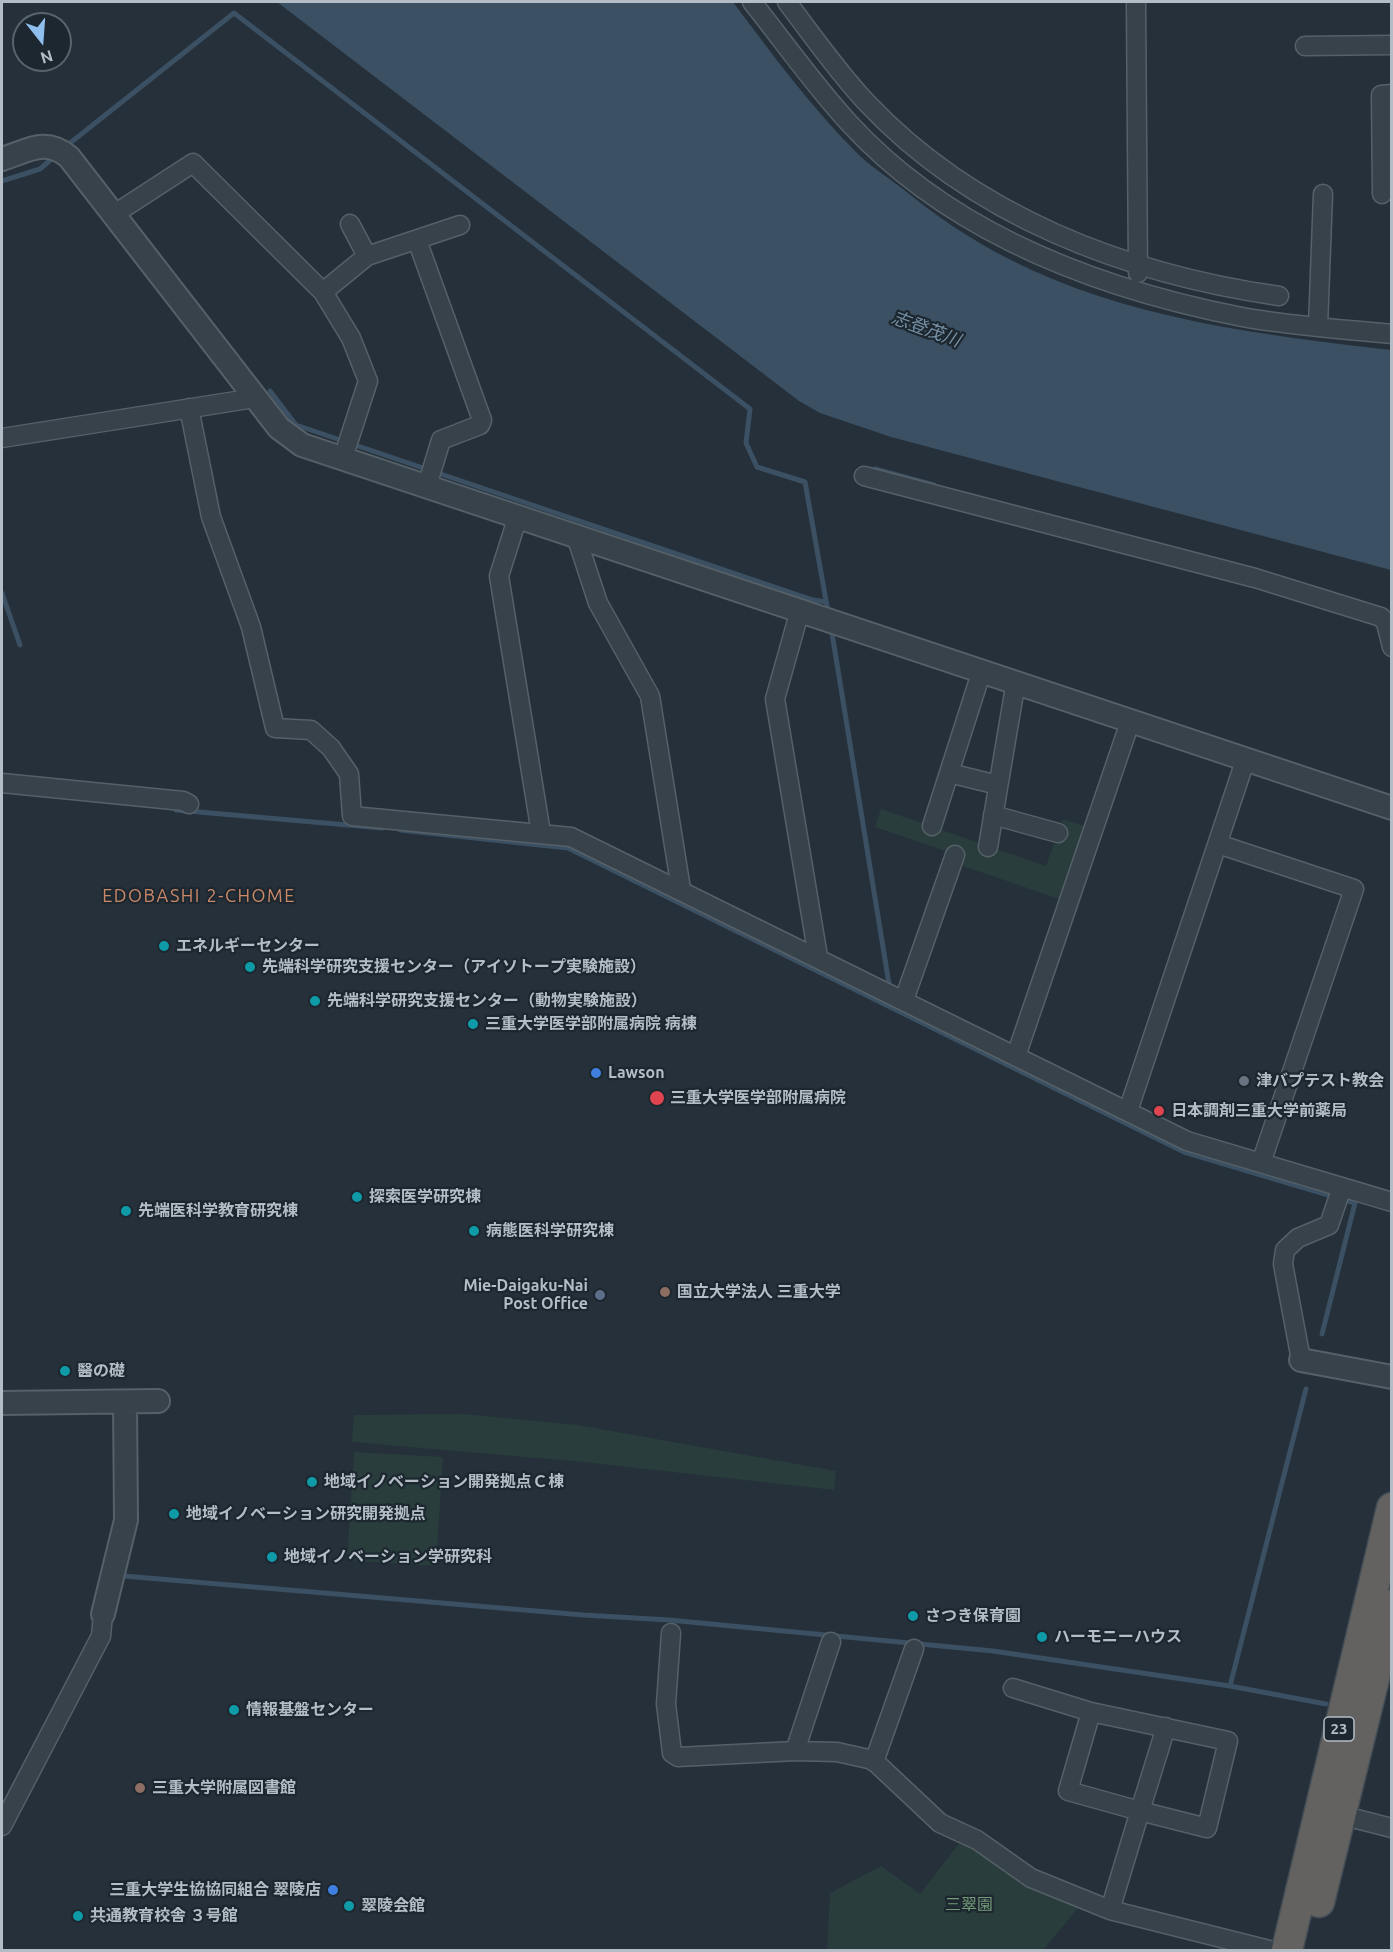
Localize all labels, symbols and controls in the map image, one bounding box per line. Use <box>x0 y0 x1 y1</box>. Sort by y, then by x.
north arrow <box>12 12 72 72</box>
text: N <box>38 47 55 68</box>
water label: 志登茂川 <box>888 307 964 351</box>
district label: EDOBASHI 2-CHOME <box>102 885 296 907</box>
place label: エネルギーセンター <box>176 936 320 956</box>
marker: エネルギーセンター <box>157 939 171 953</box>
place label: 先端科学研究支援センター（アイソトープ実験施設） <box>262 957 646 977</box>
marker: 先端科学研究支援センター（アイソトープ実験施設） <box>243 960 257 974</box>
place label: 先端科学研究支援センター（動物実験施設） <box>327 991 647 1011</box>
marker: 先端科学研究支援センター（動物実験施設） <box>308 994 322 1008</box>
place label: 三重大学医学部附属病院 病棟 <box>485 1014 697 1034</box>
marker: 三重大学医学部附属病院 病棟 <box>466 1017 480 1031</box>
place label: Lawson <box>608 1063 665 1083</box>
marker: Lawson <box>589 1066 603 1080</box>
place label: 津バプテスト教会 <box>1256 1071 1384 1091</box>
marker: 津バプテスト教会 <box>1237 1074 1251 1088</box>
place label: 三重大学医学部附属病院 <box>670 1088 846 1108</box>
marker: 三重大学医学部附属病院 <box>648 1089 666 1107</box>
place label: 日本調剤三重大学前薬局 <box>1171 1101 1347 1121</box>
marker: 日本調剤三重大学前薬局 <box>1152 1104 1166 1118</box>
place label: 探索医学研究棟 <box>369 1187 481 1207</box>
marker: 探索医学研究棟 <box>350 1190 364 1204</box>
place label: 先端医科学教育研究棟 <box>138 1201 298 1221</box>
marker: 先端医科学教育研究棟 <box>119 1204 133 1218</box>
place label: 病態医科学研究棟 <box>486 1221 614 1241</box>
marker: 病態医科学研究棟 <box>467 1224 481 1238</box>
place label: Mie-Daigaku-Nai Post Office <box>463 1276 588 1314</box>
place label: 国立大学法人 三重大学 <box>677 1282 841 1302</box>
marker: 国立大学法人 三重大学 <box>658 1285 672 1299</box>
marker: Mie-Daigaku-Nai Post Office <box>593 1288 607 1302</box>
place label: 醫の礎 <box>77 1361 125 1381</box>
marker: 醫の礎 <box>58 1364 72 1378</box>
place label: 地域イノベーション開発拠点Ｃ棟 <box>324 1472 564 1492</box>
marker: 地域イノベーション開発拠点Ｃ棟 <box>305 1475 319 1489</box>
place label: 地域イノベーション研究開発拠点 <box>186 1504 426 1524</box>
marker: 地域イノベーション研究開発拠点 <box>167 1507 181 1521</box>
place label: 地域イノベーション学研究科 <box>284 1547 492 1567</box>
marker: 地域イノベーション学研究科 <box>265 1550 279 1564</box>
place label: さつき保育園 <box>925 1606 1021 1626</box>
marker: さつき保育園 <box>906 1609 920 1623</box>
place label: ハーモニーハウス <box>1054 1627 1182 1647</box>
marker: ハーモニーハウス <box>1035 1630 1049 1644</box>
place label: 情報基盤センター <box>246 1700 374 1720</box>
marker: 情報基盤センター <box>227 1703 241 1717</box>
road number: 23 <box>1324 1717 1354 1741</box>
place label: 三重大学附属図書館 <box>152 1778 296 1798</box>
marker: 三重大学附属図書館 <box>133 1781 147 1795</box>
place label: 三重大学生協協同組合 翠陵店 <box>109 1880 321 1900</box>
marker: 三重大学生協協同組合 翠陵店 <box>326 1883 340 1897</box>
park label: 三翠園 <box>945 1895 993 1915</box>
place label: 翠陵会館 <box>361 1896 425 1916</box>
marker: 翠陵会館 <box>342 1899 356 1913</box>
place label: 共通教育校舎 ３号館 <box>90 1906 238 1926</box>
marker: 共通教育校舎 ３号館 <box>71 1909 85 1923</box>

